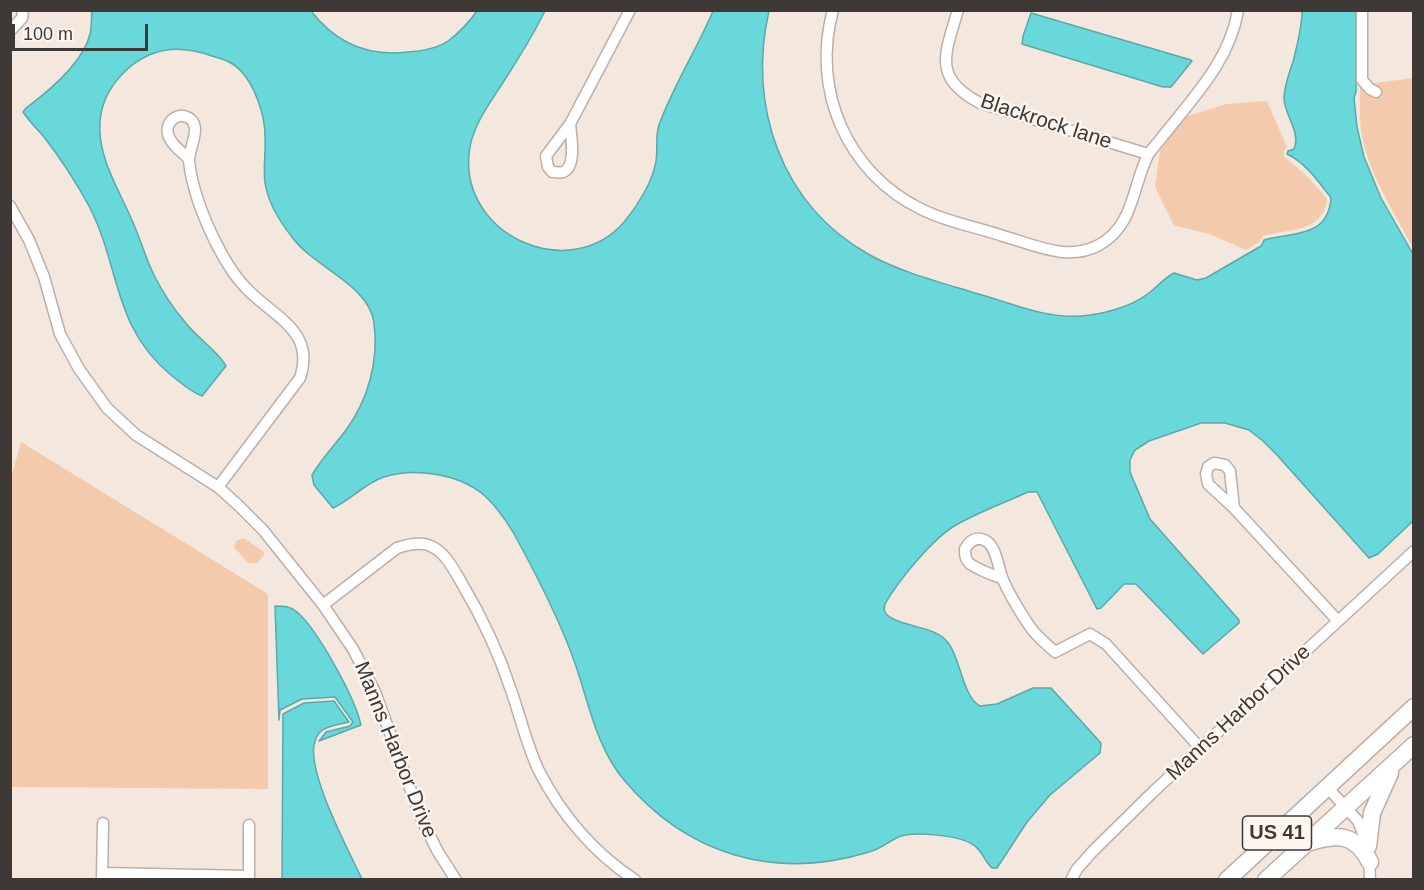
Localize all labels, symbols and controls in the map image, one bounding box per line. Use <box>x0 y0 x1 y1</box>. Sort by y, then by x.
scale bar <box>15 12 152 50</box>
text: 100 m <box>23 24 73 44</box>
street label: Blackrock lane <box>977 89 1115 155</box>
street label: Manns Harbor Drive <box>1162 640 1316 786</box>
street label: Manns Harbor Drive <box>348 658 442 842</box>
road number: US 41 <box>1242 816 1312 850</box>

